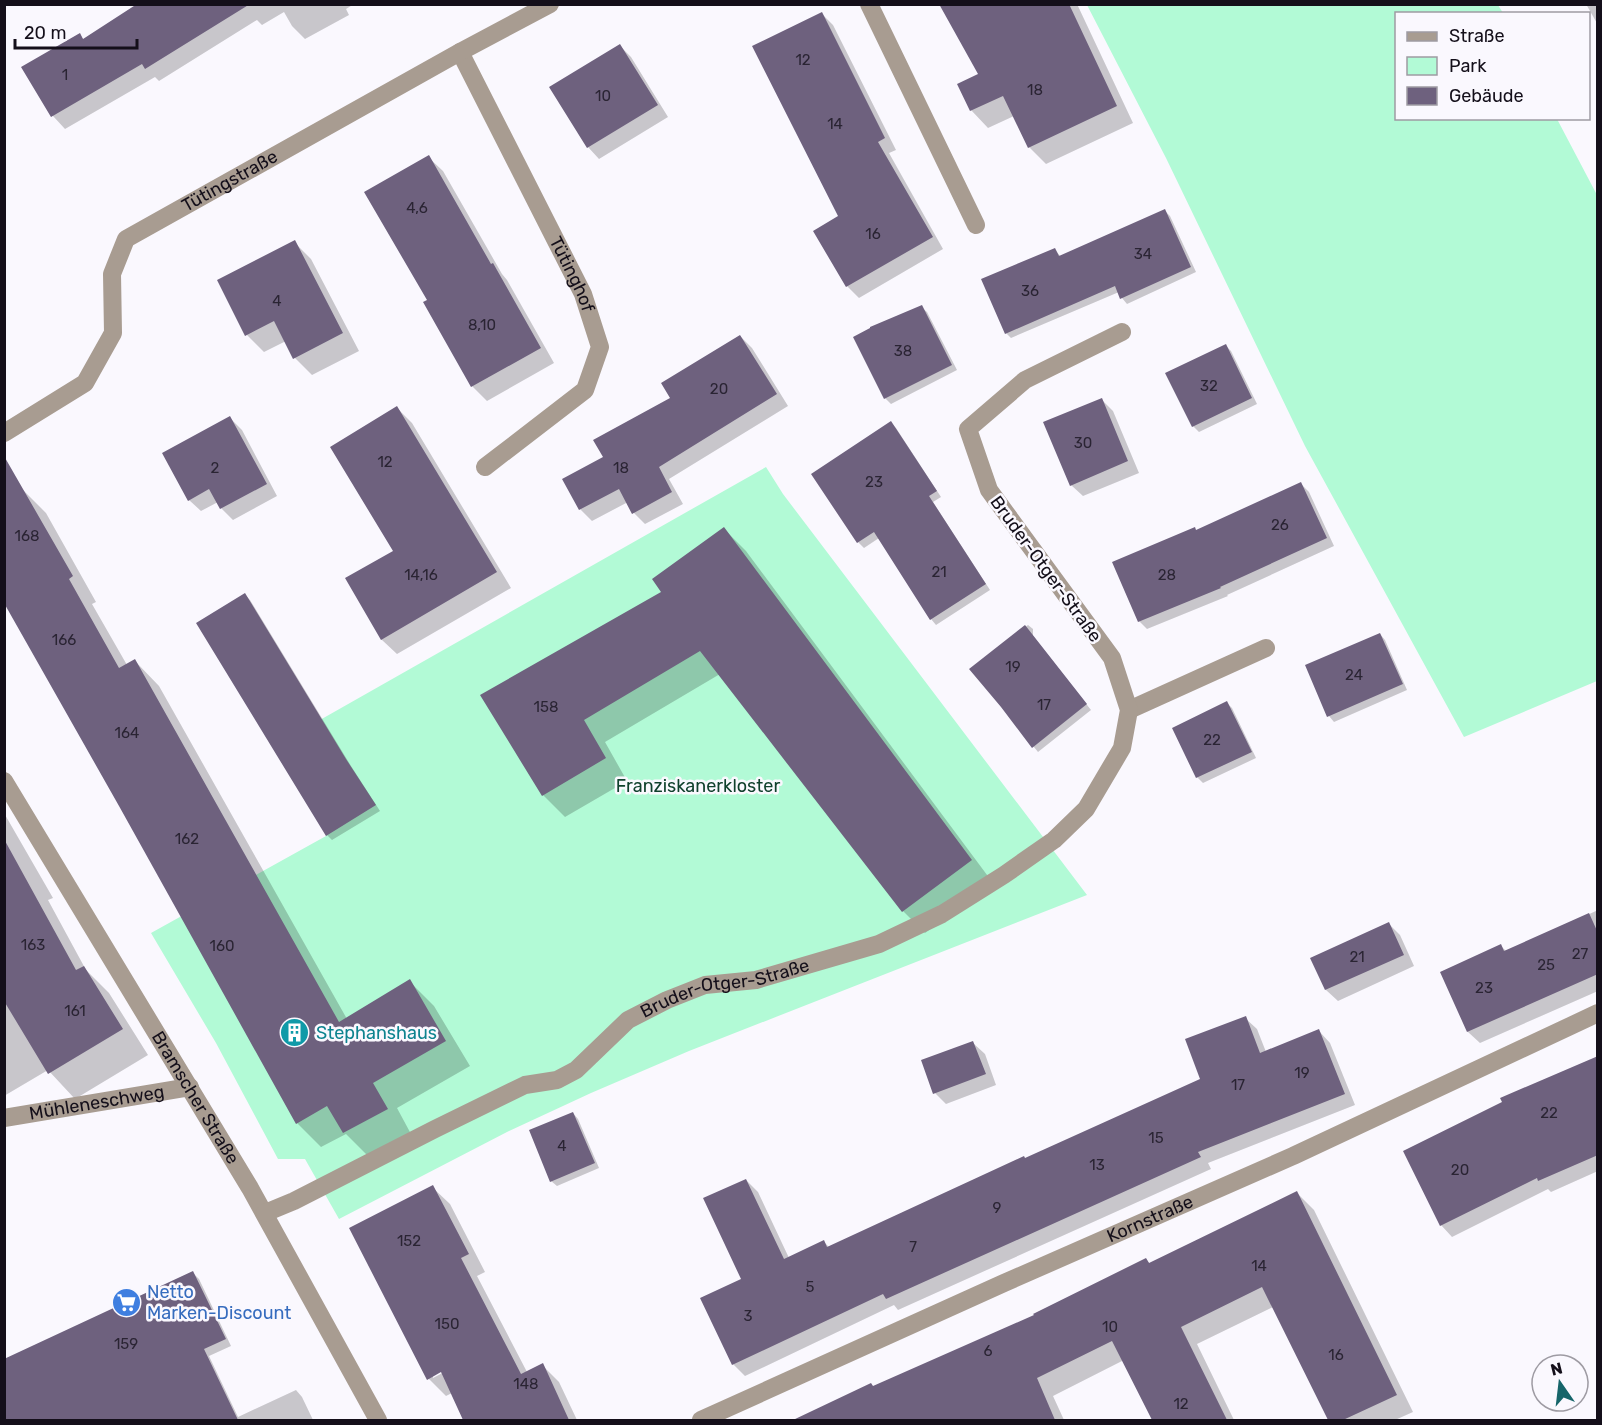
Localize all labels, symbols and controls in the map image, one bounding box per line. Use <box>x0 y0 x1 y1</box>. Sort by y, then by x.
scale bar <box>15 12 136 50</box>
legend <box>1395 12 1590 120</box>
text: 20 m <box>24 22 66 44</box>
text: Straße <box>1449 25 1505 47</box>
house number: 12 <box>795 51 811 69</box>
text: Park <box>1449 55 1487 77</box>
house number: 1 <box>62 66 68 84</box>
house number: 18 <box>1027 81 1043 99</box>
text: Gebäude <box>1449 85 1524 107</box>
house number: 10 <box>595 87 611 105</box>
house number: 14 <box>827 115 843 133</box>
street label: Tütingstraße <box>178 145 281 217</box>
house number: 4,6 <box>406 199 428 217</box>
house number: 16 <box>865 225 881 243</box>
street label: Tütinghof <box>545 233 599 315</box>
house number: 34 <box>1134 245 1152 263</box>
house number: 36 <box>1021 282 1039 300</box>
house number: 4 <box>272 292 282 310</box>
house number: 8,10 <box>468 316 496 334</box>
house number: 38 <box>894 342 912 360</box>
house number: 32 <box>1200 377 1218 395</box>
house number: 20 <box>710 380 728 398</box>
house number: 30 <box>1074 434 1092 452</box>
house number: 12 <box>377 453 393 471</box>
house number: 2 <box>211 459 220 477</box>
house number: 18 <box>613 459 629 477</box>
house number: 23 <box>865 473 883 491</box>
street label: Bruder-Otger-Straße <box>986 492 1106 646</box>
house number: 26 <box>1271 516 1289 534</box>
house number: 168 <box>14 527 40 545</box>
house number: 21 <box>931 563 947 581</box>
house number: 14,16 <box>404 566 438 584</box>
house number: 28 <box>1158 566 1176 584</box>
house number: 166 <box>52 631 76 649</box>
house number: 19 <box>1005 658 1021 676</box>
house number: 24 <box>1345 666 1363 684</box>
house number: 17 <box>1037 696 1051 714</box>
house number: 158 <box>534 698 558 716</box>
house number: 164 <box>115 724 139 742</box>
house number: 22 <box>1203 731 1221 749</box>
park label: Franziskanerkloster <box>616 775 780 797</box>
house number: 162 <box>175 830 199 848</box>
house number: 163 <box>21 936 45 954</box>
house number: 160 <box>210 937 235 955</box>
house number: 27 <box>1572 945 1589 963</box>
house number: 21 <box>1349 948 1365 966</box>
street label: Bruder-Otger-Straße <box>637 954 812 1023</box>
house number: 25 <box>1537 956 1555 974</box>
house number: 23 <box>1475 979 1493 997</box>
house number: 161 <box>64 1002 86 1020</box>
building icon: Stephanshaus <box>279 1017 311 1049</box>
place label: Stephanshaus <box>316 1022 437 1044</box>
street label: Bramscher Straße <box>147 1027 244 1168</box>
house number: 19 <box>1294 1064 1310 1082</box>
house number: 17 <box>1231 1076 1245 1094</box>
street label: Mühleneschweg <box>28 1080 166 1125</box>
house number: 22 <box>1540 1104 1558 1122</box>
house number: 15 <box>1148 1129 1164 1147</box>
house number: 4 <box>557 1137 567 1155</box>
house number: 13 <box>1089 1156 1105 1174</box>
house number: 20 <box>1451 1161 1469 1179</box>
street label: Kornstraße <box>1103 1190 1197 1247</box>
house number: 9 <box>993 1199 1002 1217</box>
house number: 152 <box>397 1232 421 1250</box>
house number: 7 <box>909 1238 917 1256</box>
house number: 14 <box>1251 1257 1267 1275</box>
house number: 5 <box>806 1278 815 1296</box>
place label: Netto Marken-Discount <box>147 1281 291 1324</box>
supermarket icon: Netto Marken-Discount <box>110 1286 142 1318</box>
house number: 3 <box>743 1307 753 1325</box>
house number: 150 <box>435 1315 459 1333</box>
house number: 10 <box>1102 1318 1118 1336</box>
house number: 159 <box>114 1335 138 1353</box>
house number: 6 <box>983 1342 993 1360</box>
house number: 16 <box>1328 1346 1344 1364</box>
north arrow <box>1530 1353 1590 1413</box>
text: N <box>1549 1358 1564 1380</box>
house number: 148 <box>513 1375 539 1393</box>
house number: 12 <box>1173 1395 1189 1413</box>

